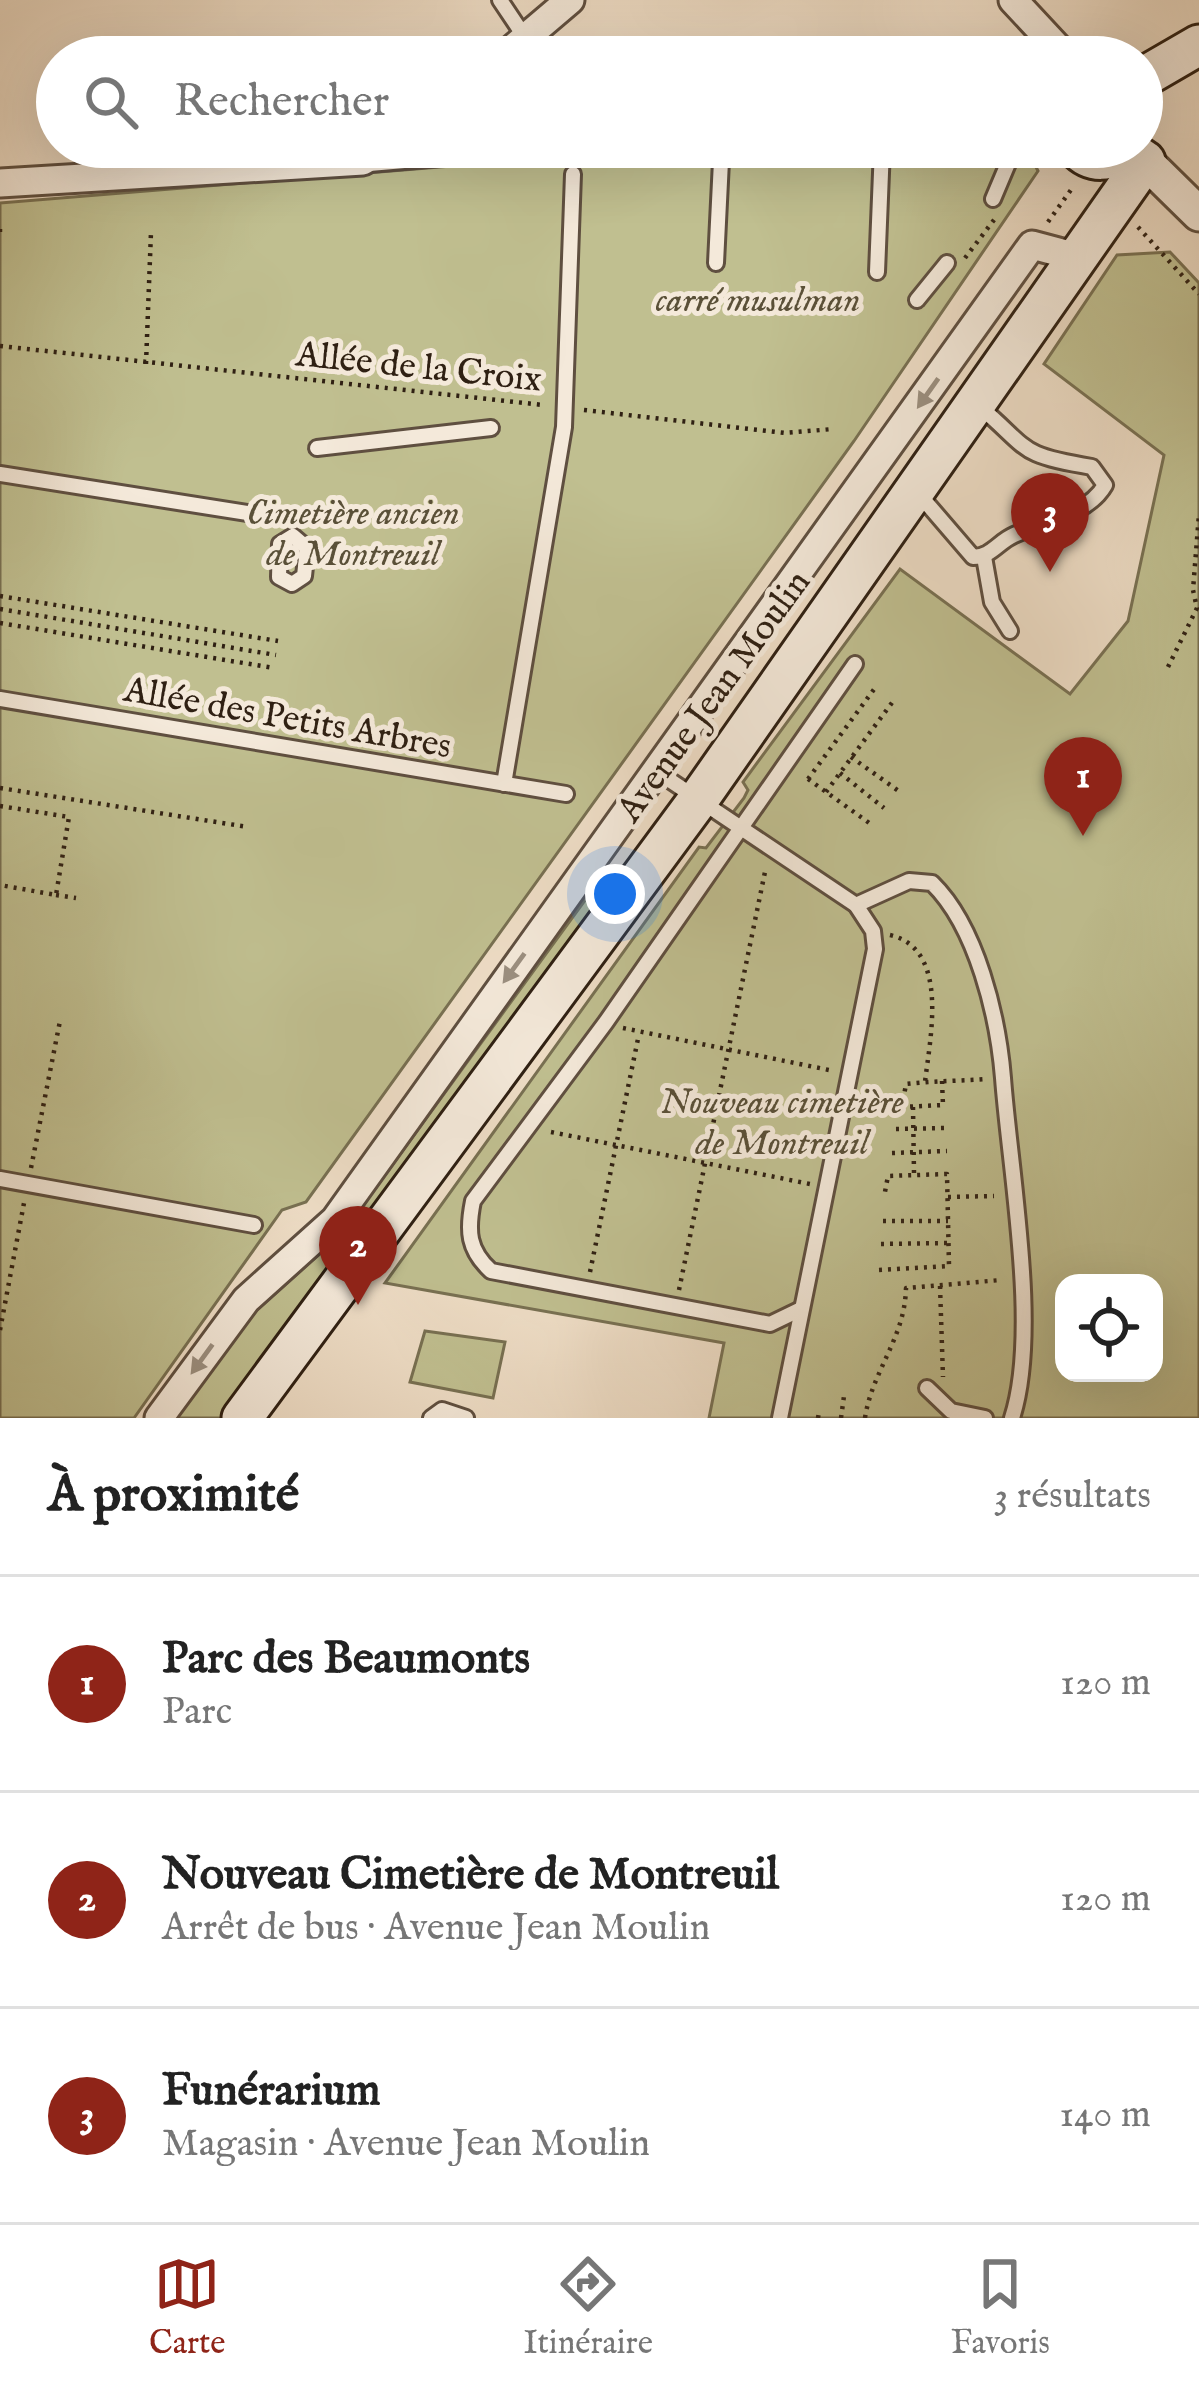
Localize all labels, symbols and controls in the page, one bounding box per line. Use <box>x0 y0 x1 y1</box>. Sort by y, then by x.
search box <box>36 36 1163 168</box>
icon: search <box>78 69 144 135</box>
text: Rechercher <box>174 74 389 131</box>
park label: carré musulman <box>656 278 860 324</box>
street label: Allée de la Croix <box>293 332 544 404</box>
one-way arrow <box>917 377 940 409</box>
pin: 3 <box>1011 473 1089 572</box>
park label: Cimetière ancien de Montreuil <box>246 491 460 578</box>
street label: Avenue Jean Moulin <box>607 562 821 833</box>
street label: Allée des Petits Arbres <box>119 667 455 770</box>
pin: 1 <box>1044 737 1122 836</box>
your location <box>585 864 645 924</box>
one-way arrow <box>502 952 526 984</box>
park label: Nouveau cimetière de Montreuil <box>660 1080 904 1167</box>
pin: 2 <box>319 1206 397 1305</box>
map controls <box>1055 1274 1163 1382</box>
button: locate <box>1055 1274 1163 1382</box>
one-way arrow <box>191 1343 215 1375</box>
text: À proximité <box>48 1464 299 1529</box>
text: 3 résultats <box>994 1472 1151 1521</box>
text: Parc des Beaumonts <box>162 1631 530 1688</box>
text: 1 <box>80 1659 94 1708</box>
text: 120 m <box>1060 1659 1151 1708</box>
text: Parc <box>162 1688 232 1737</box>
text: Nouveau Cimetière de Montreuil <box>162 1847 779 1904</box>
text: 2 <box>78 1875 96 1924</box>
text: 120 m <box>1060 1875 1151 1924</box>
text: Arrêt de bus · Avenue Jean Moulin <box>162 1904 710 1953</box>
text: Funérarium <box>162 2063 381 2120</box>
text: 3 <box>80 2091 94 2140</box>
text: 140 m <box>1060 2091 1151 2140</box>
text: Magasin · Avenue Jean Moulin <box>162 2120 650 2169</box>
tab: Carte <box>149 2251 226 2365</box>
tab: Itinéraire <box>524 2251 653 2365</box>
tab: Favoris <box>951 2251 1050 2365</box>

